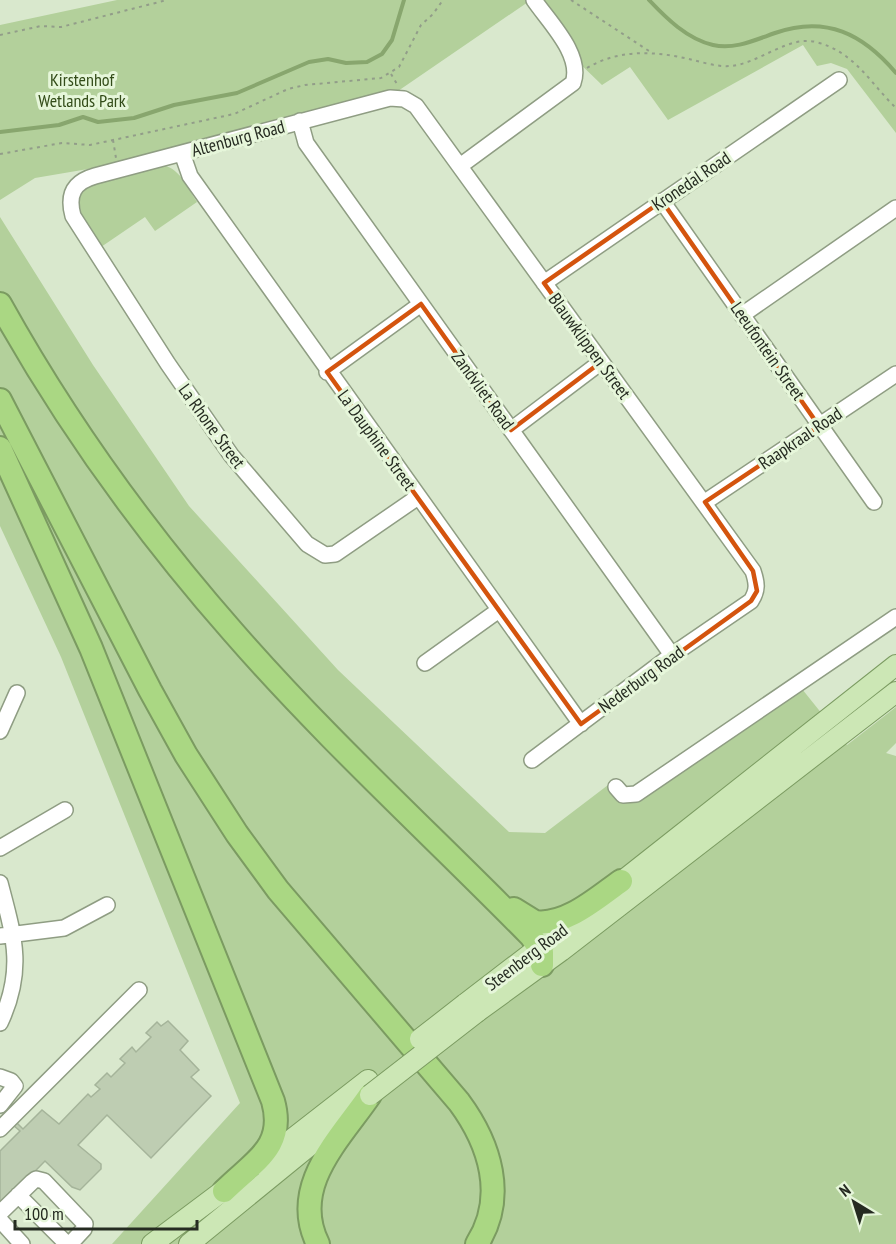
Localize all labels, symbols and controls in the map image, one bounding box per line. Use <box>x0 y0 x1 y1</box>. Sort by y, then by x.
park label: Kirstenhof Wetlands Park <box>38 68 126 112</box>
street label: Altenburg Road <box>189 115 287 161</box>
street label: Kronedal Road <box>647 146 735 216</box>
street label: Blauwklippen Street <box>544 288 636 404</box>
street label: Leeufontein Street <box>726 298 810 405</box>
street label: Zandvliet Road <box>447 346 519 434</box>
street label: La Rhone Street <box>174 379 250 473</box>
street label: La Dauphine Street <box>333 385 421 495</box>
street label: Raapkraal Road <box>754 402 846 474</box>
street label: Nederburg Road <box>594 640 688 718</box>
street label: Steenberg Road <box>480 918 572 996</box>
north arrow <box>824 1172 884 1232</box>
text: N <box>835 1180 854 1201</box>
scale bar <box>15 1193 196 1231</box>
text: 100 m <box>24 1202 64 1225</box>

